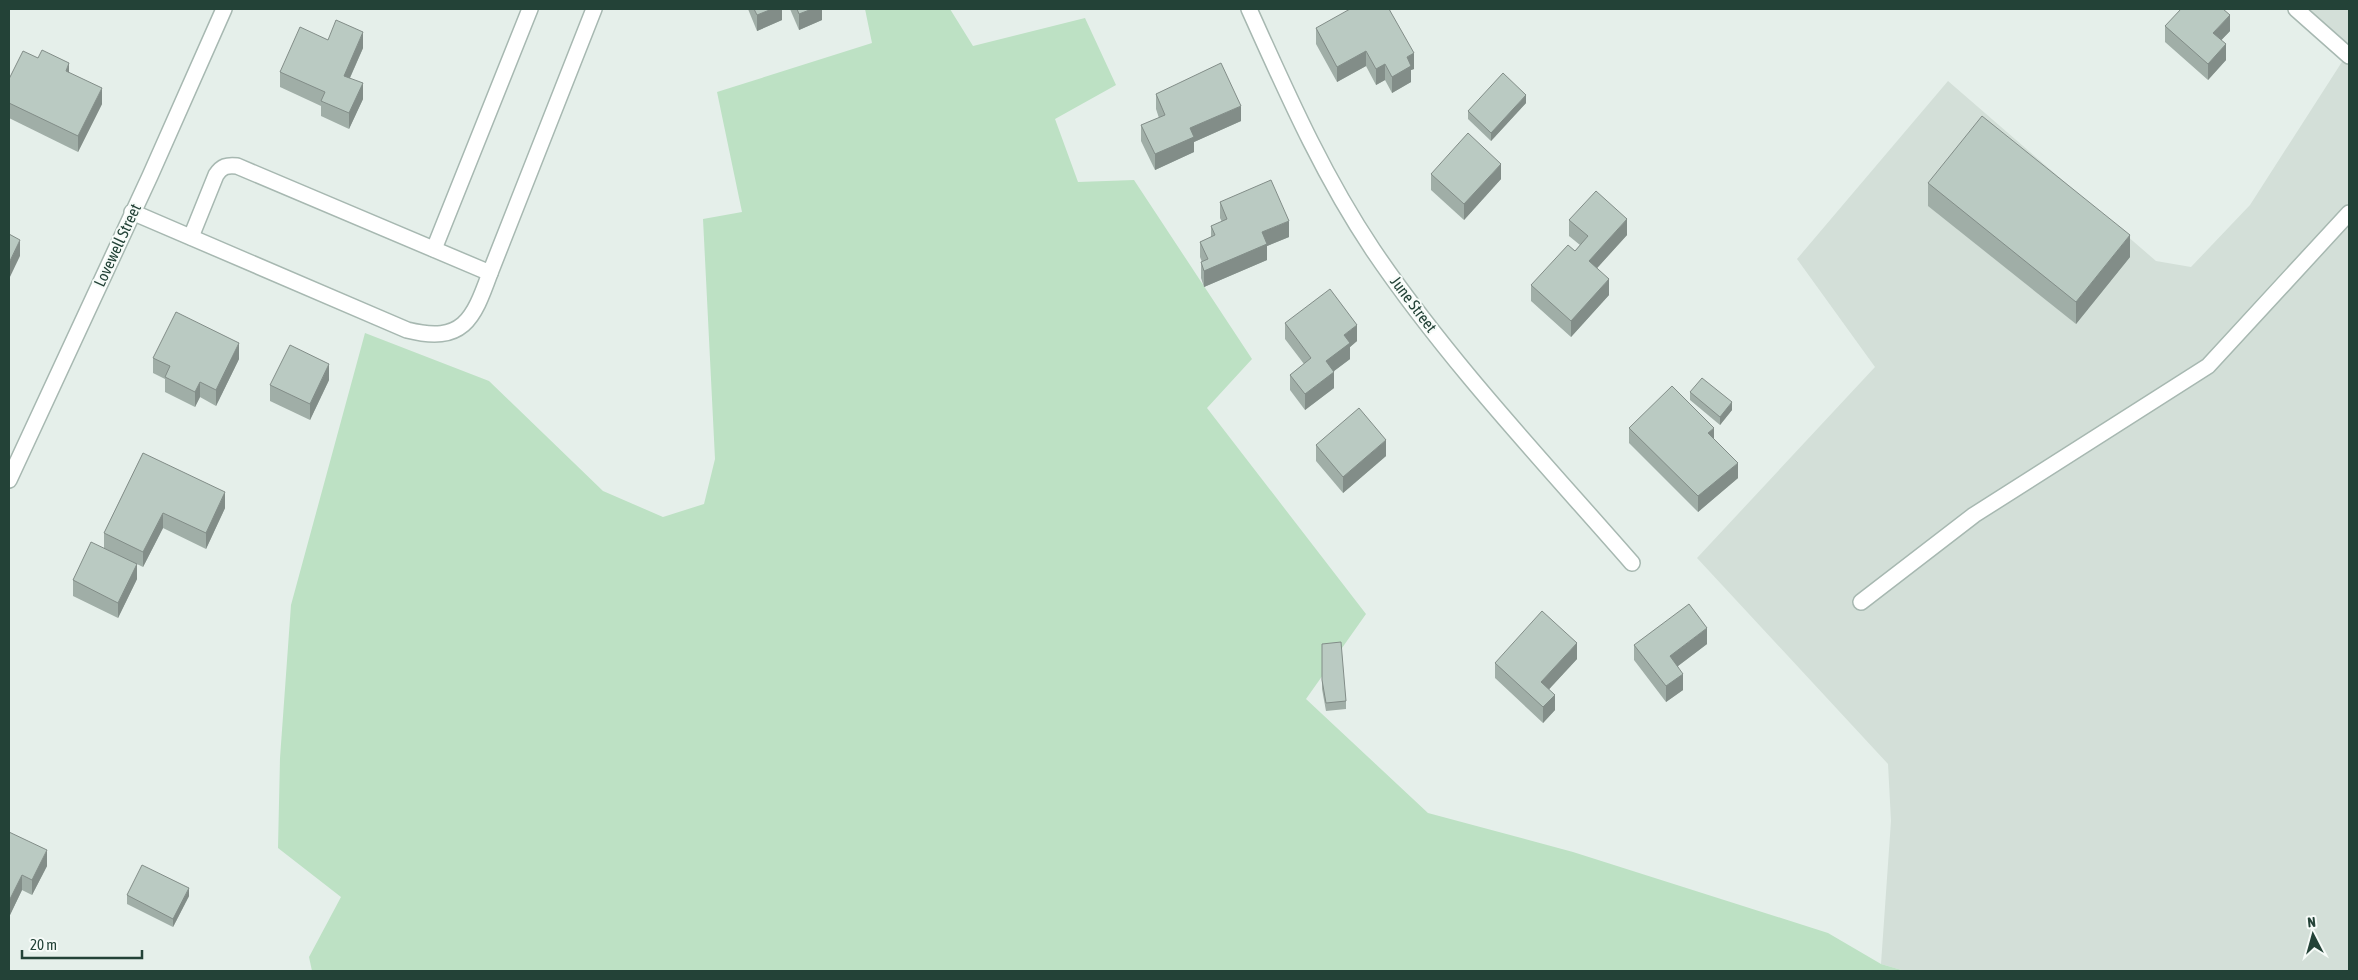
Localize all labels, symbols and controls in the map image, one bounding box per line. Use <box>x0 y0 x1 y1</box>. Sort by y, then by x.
street label: Lovewell Street <box>90 200 144 289</box>
street label: June Street <box>1387 273 1441 336</box>
north arrow <box>2288 910 2338 960</box>
text: N <box>2307 914 2317 930</box>
scale bar <box>22 928 142 960</box>
text: 20 m <box>30 936 57 953</box>

